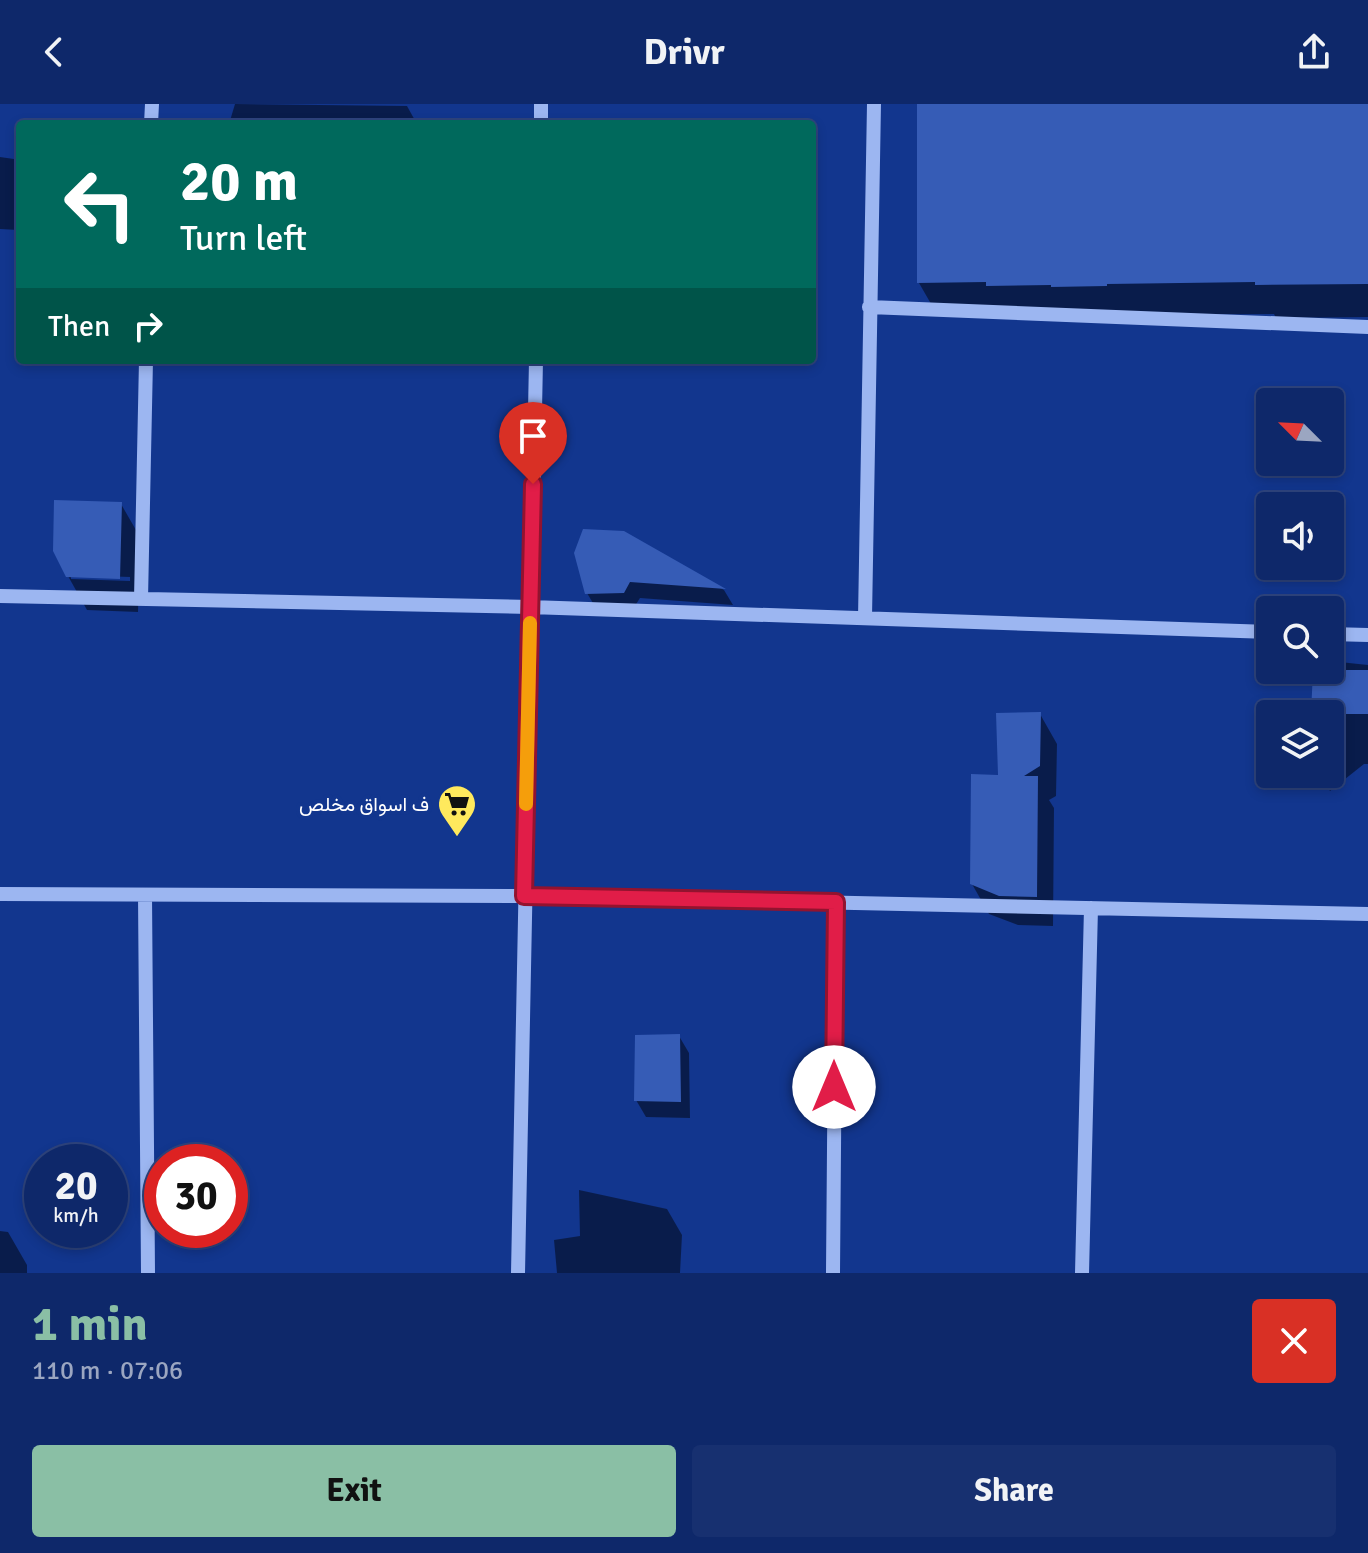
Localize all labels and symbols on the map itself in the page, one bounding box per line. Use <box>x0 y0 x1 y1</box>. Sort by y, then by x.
north arrow <box>1256 388 1344 476</box>
pin <box>499 402 567 484</box>
supermarket icon: ف اسواق مخلص <box>436 783 478 838</box>
place label: ف اسواق مخلص <box>299 792 429 817</box>
position arrow <box>792 1045 876 1129</box>
speed limit sign: 30 <box>144 1144 248 1248</box>

